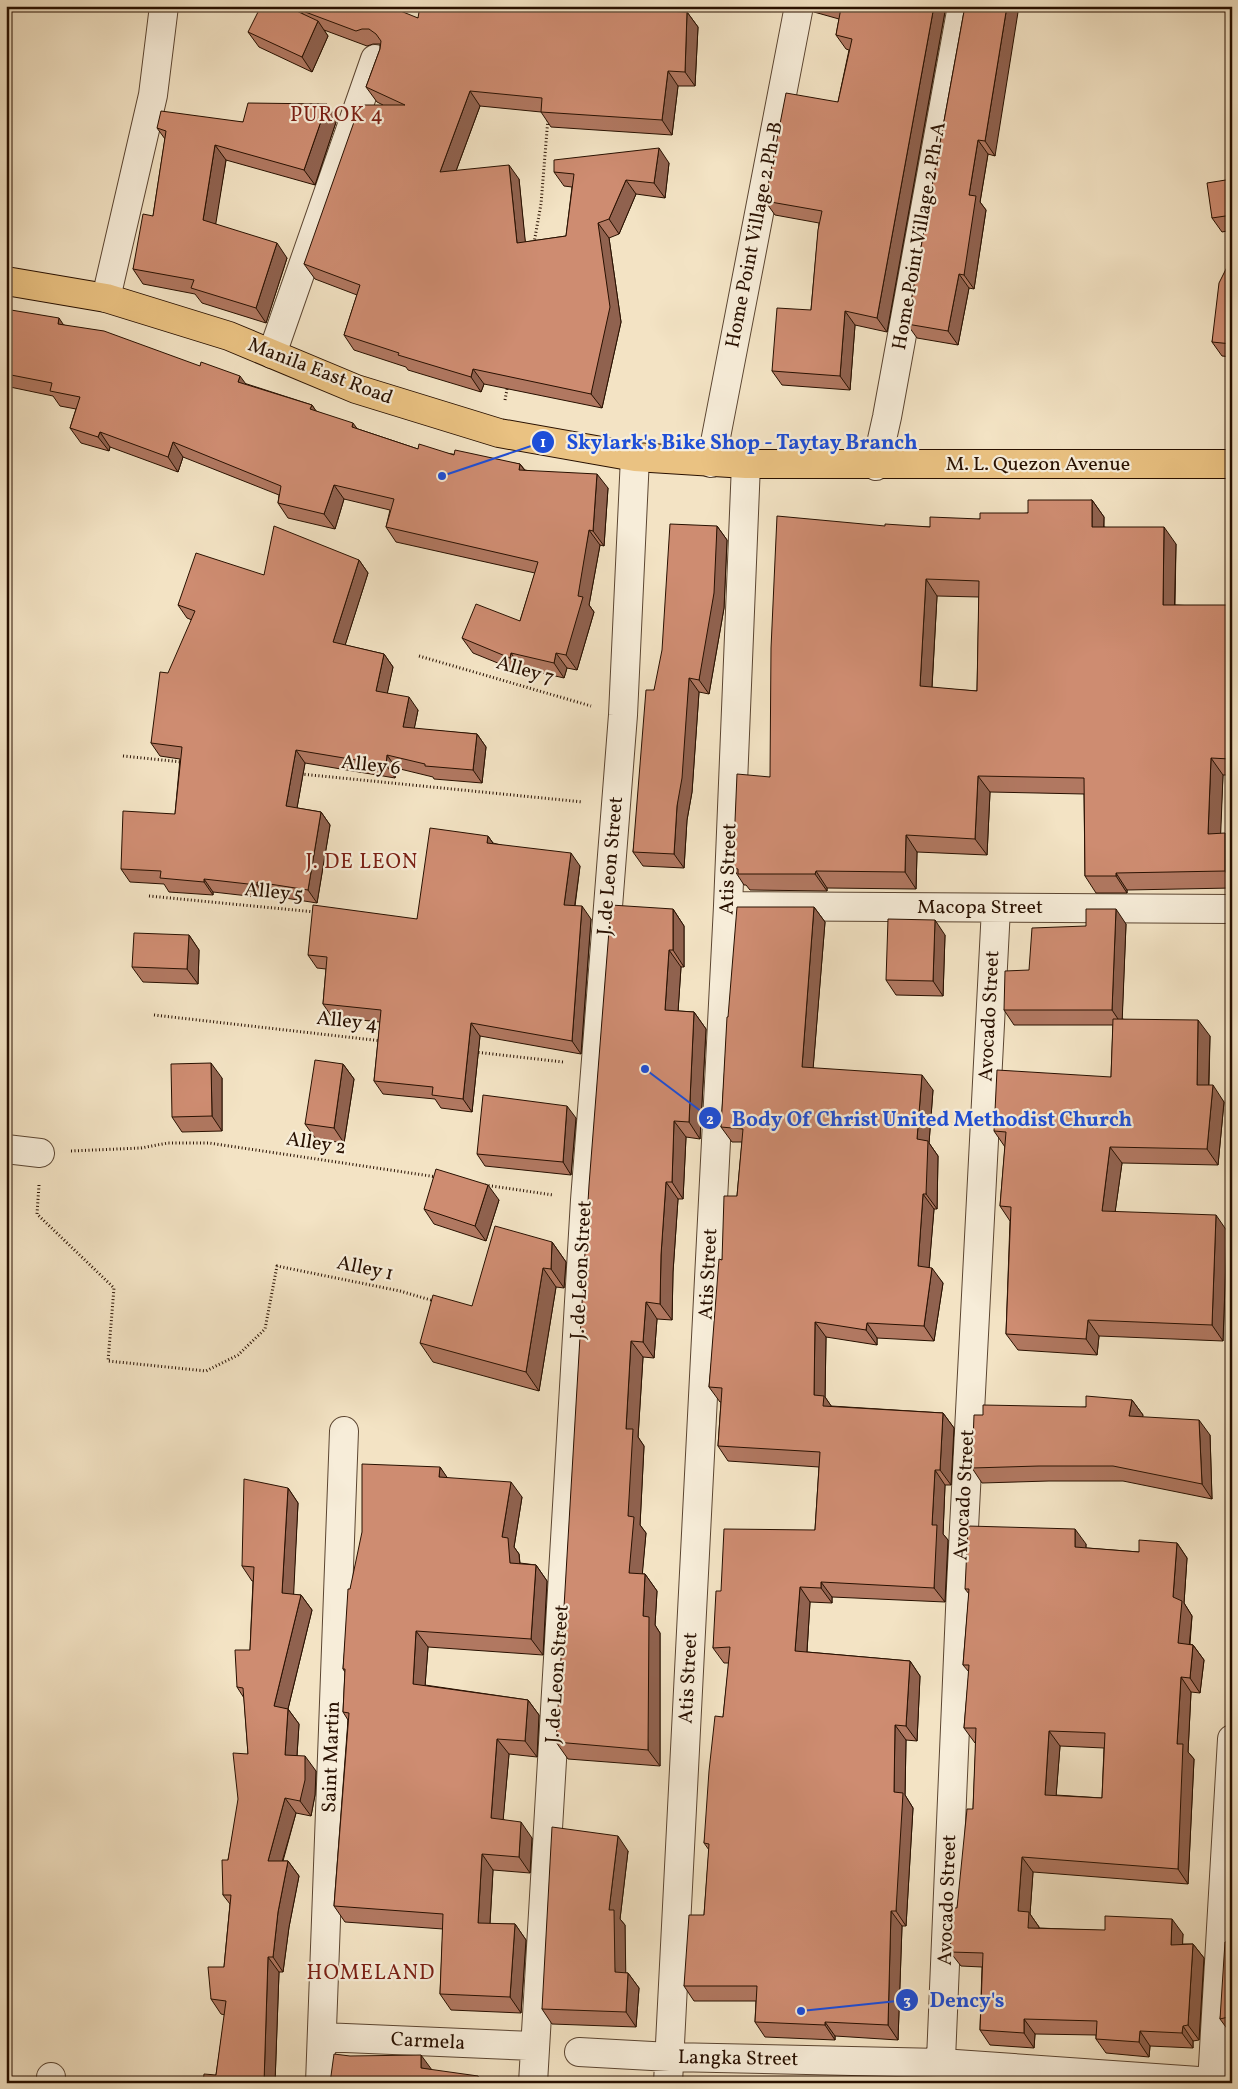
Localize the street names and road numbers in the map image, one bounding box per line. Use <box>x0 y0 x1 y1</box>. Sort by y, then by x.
street label: Home Point Village 2 Ph-B <box>719 119 791 351</box>
street label: Home Point Village 2 Ph-A <box>886 120 954 352</box>
street label: Manila East Road <box>243 331 397 413</box>
street label: M. L. Quezon Avenue <box>946 451 1130 479</box>
street label: Alley 7 <box>493 649 557 693</box>
street label: Alley 6 <box>340 749 402 783</box>
street label: J. de Leon Street <box>591 795 631 937</box>
street label: Atis Street <box>713 823 745 915</box>
street label: Alley 5 <box>243 876 305 910</box>
street label: Macopa Street <box>917 894 1043 922</box>
street label: Avocado Street <box>973 950 1007 1082</box>
street label: Alley 4 <box>315 1005 379 1039</box>
street label: Alley 2 <box>284 1125 348 1163</box>
street label: J. de Leon Street <box>564 1200 600 1340</box>
street label: Atis Street <box>693 1227 725 1321</box>
street label: Alley 1 <box>334 1249 396 1289</box>
street label: Avocado Street <box>948 1429 982 1561</box>
street label: J. de Leon Street <box>539 1604 577 1744</box>
street label: Atis Street <box>673 1631 705 1725</box>
street label: Saint Martin <box>316 1701 348 1813</box>
street label: Avocado Street <box>932 1834 964 1966</box>
street label: Carmela <box>390 2026 466 2058</box>
street label: Langka Street <box>677 2044 799 2074</box>

